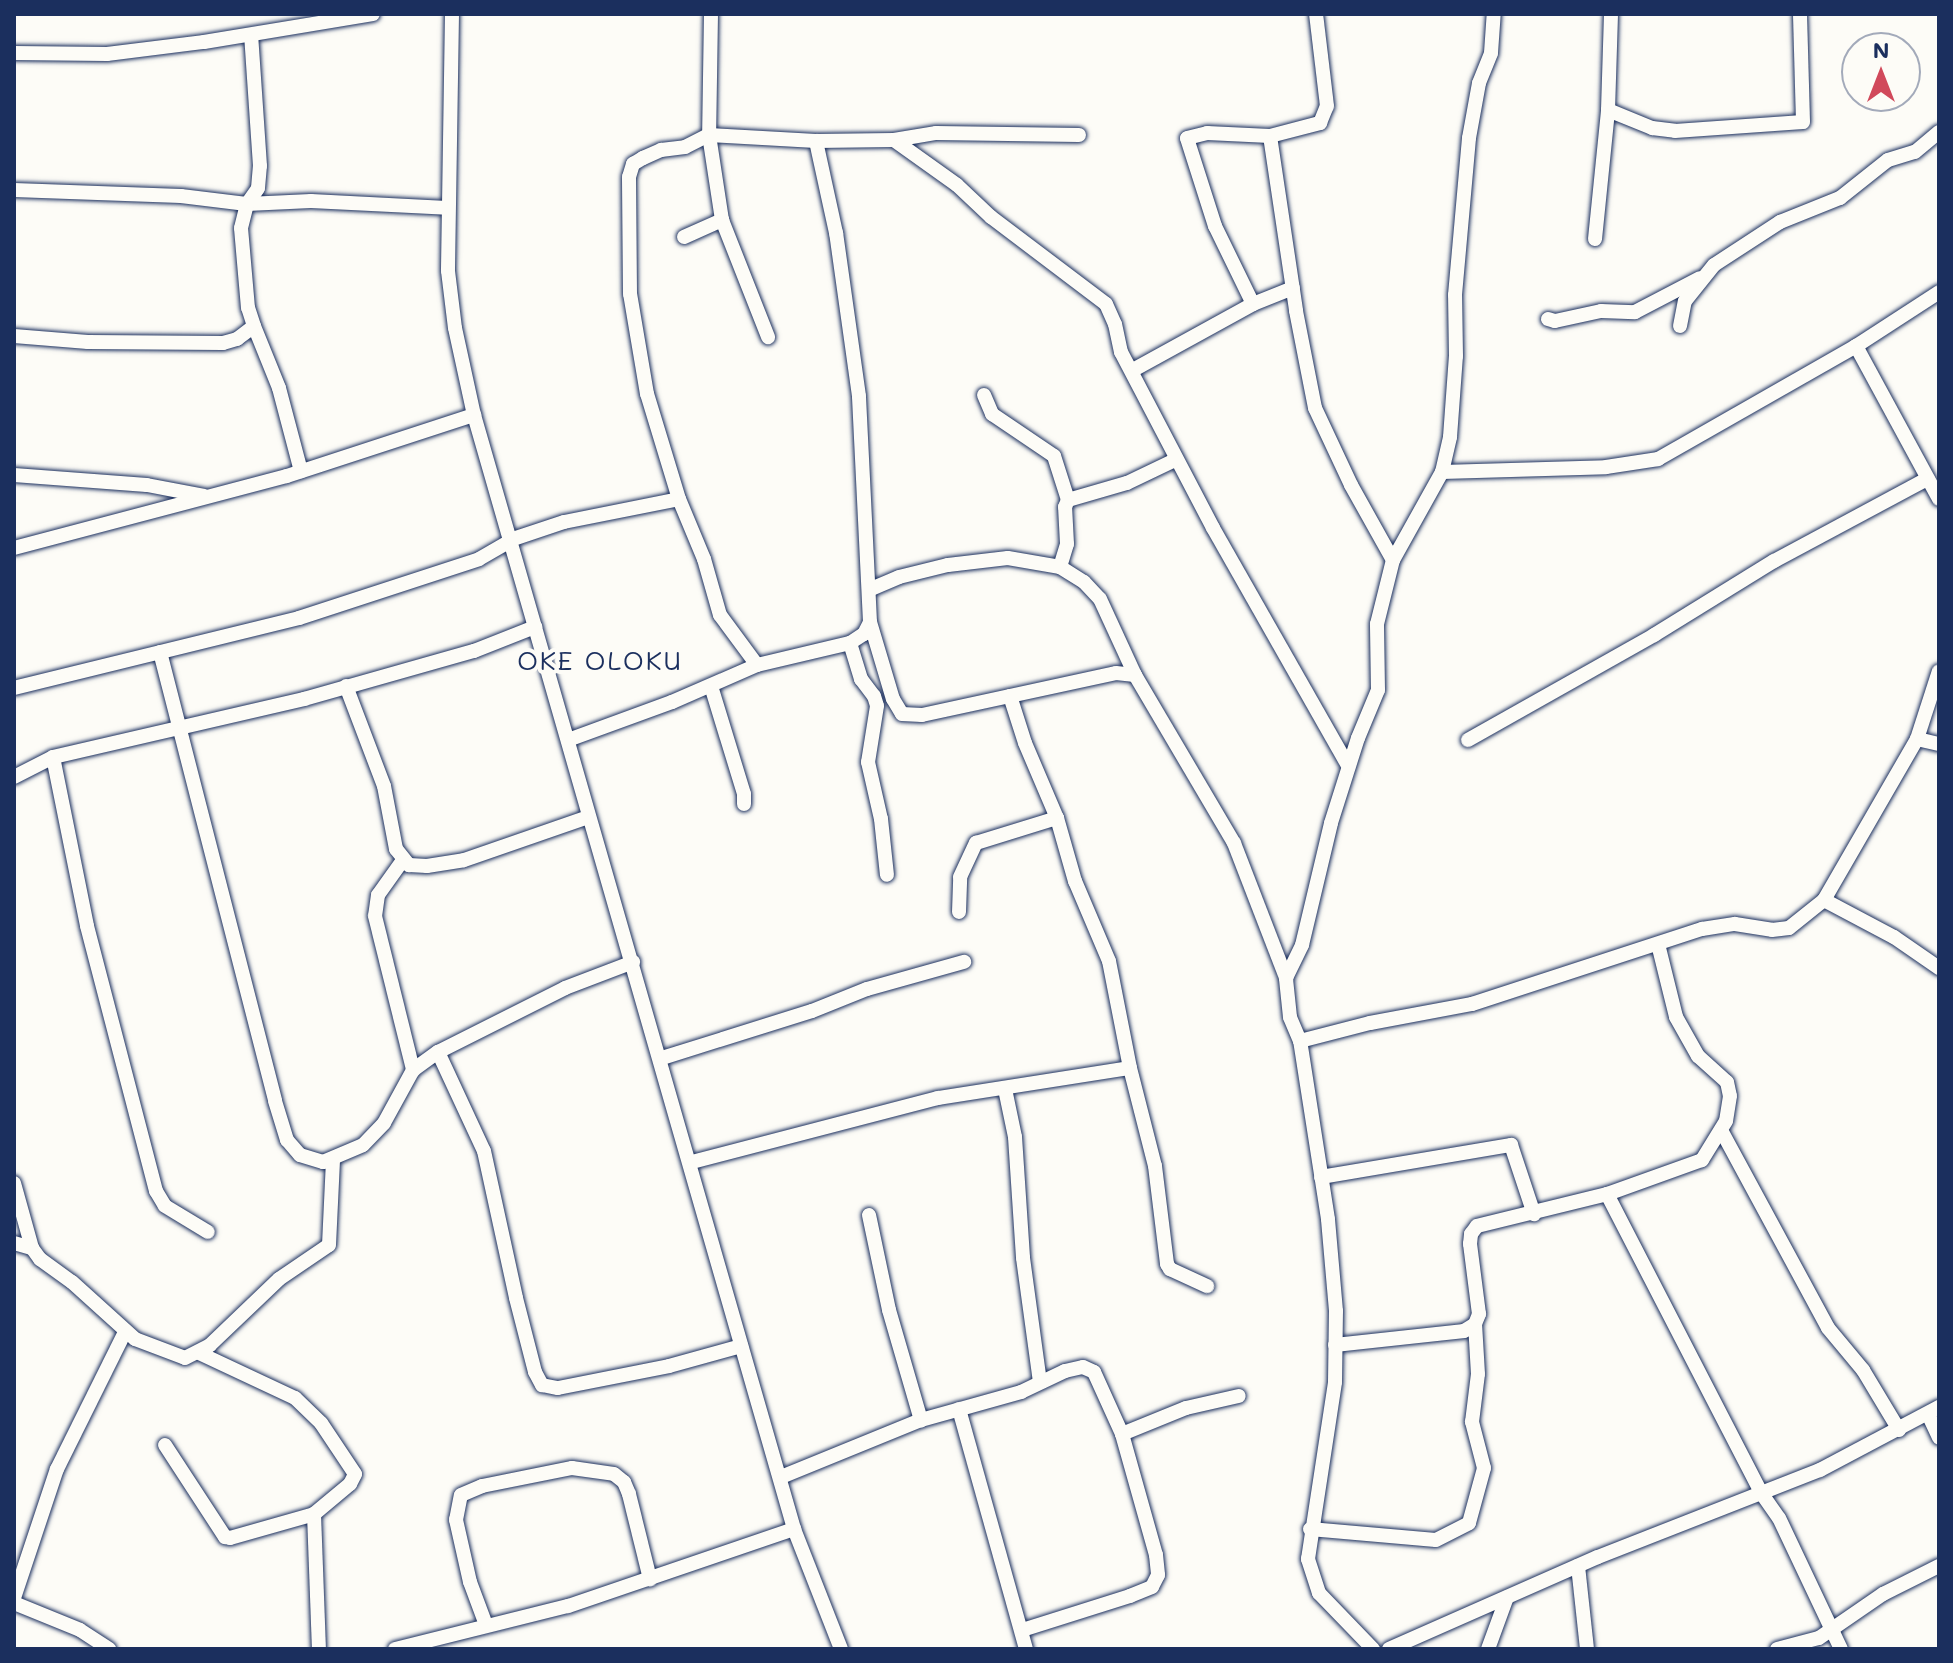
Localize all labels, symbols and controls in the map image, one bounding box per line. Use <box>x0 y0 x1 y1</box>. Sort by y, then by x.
north arrow <box>1841 32 1921 112</box>
text: N <box>1873 35 1889 64</box>
district label: OKE OLOKU <box>517 645 683 677</box>

